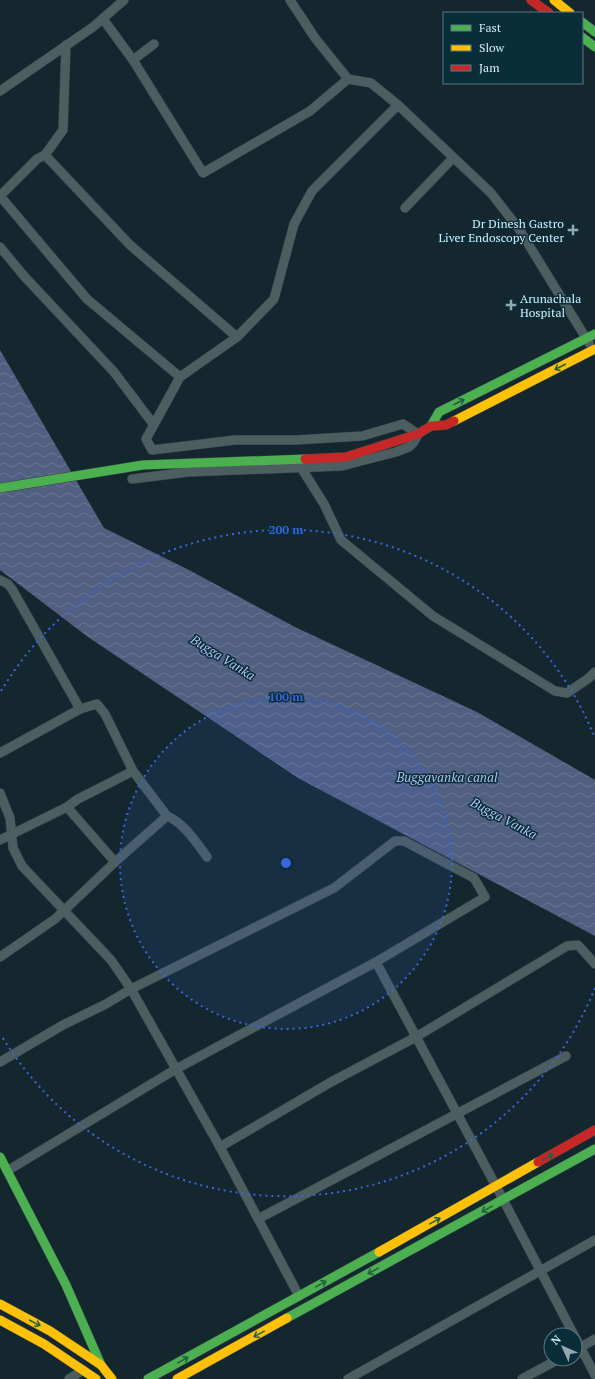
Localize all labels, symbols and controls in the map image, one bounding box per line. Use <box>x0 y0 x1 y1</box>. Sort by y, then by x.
legend <box>443 12 583 84</box>
text: Fast <box>479 20 502 35</box>
text: Slow <box>479 40 505 55</box>
text: Jam <box>479 60 500 75</box>
place label: Dr Dinesh Gastro Liver Endoscopy Center <box>439 216 564 245</box>
marker: Dr Dinesh Gastro Liver Endoscopy Center <box>567 224 579 236</box>
place label: Arunachala Hospital <box>520 291 581 320</box>
marker: Arunachala Hospital <box>505 299 517 311</box>
one-way arrow <box>554 364 566 371</box>
one-way arrow <box>453 398 465 405</box>
text: 200 m <box>269 522 303 537</box>
water label: Bugga Vanka <box>186 629 259 684</box>
text: 100 m <box>269 689 303 704</box>
water label: Buggavanka canal <box>395 768 498 786</box>
water label: Bugga Vanka <box>467 792 540 843</box>
centre of rings <box>279 856 293 870</box>
one-way arrow <box>542 1152 554 1160</box>
one-way arrow <box>481 1205 493 1213</box>
one-way arrow <box>428 1216 440 1224</box>
one-way arrow <box>368 1268 380 1276</box>
one-way arrow <box>315 1280 327 1288</box>
one-way arrow <box>28 1319 40 1327</box>
north arrow <box>543 1327 583 1367</box>
one-way arrow <box>253 1330 265 1338</box>
text: N <box>548 1332 564 1348</box>
one-way arrow <box>176 1356 188 1364</box>

